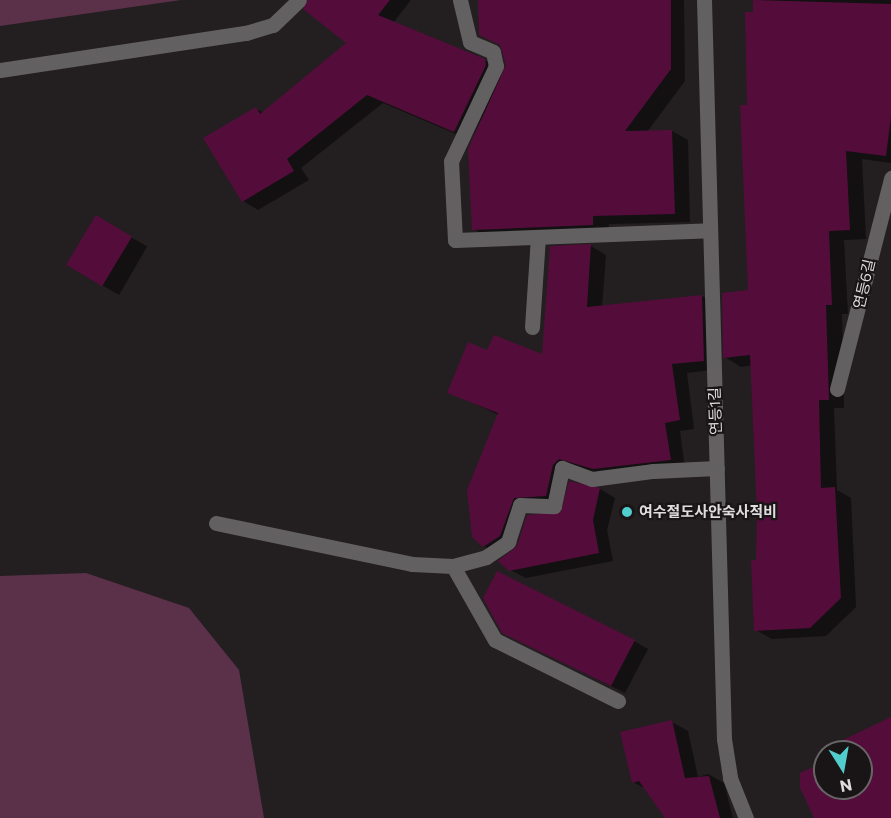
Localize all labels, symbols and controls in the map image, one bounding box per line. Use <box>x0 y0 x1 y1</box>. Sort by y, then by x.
street label: 연등6길 <box>850 257 878 311</box>
street label: 연등1길 <box>705 387 725 435</box>
place label: 여수절도사안숙사적비 <box>639 503 777 521</box>
marker: 여수절도사안숙사적비 <box>620 505 634 519</box>
north arrow <box>813 740 873 800</box>
text: N <box>838 776 854 797</box>

